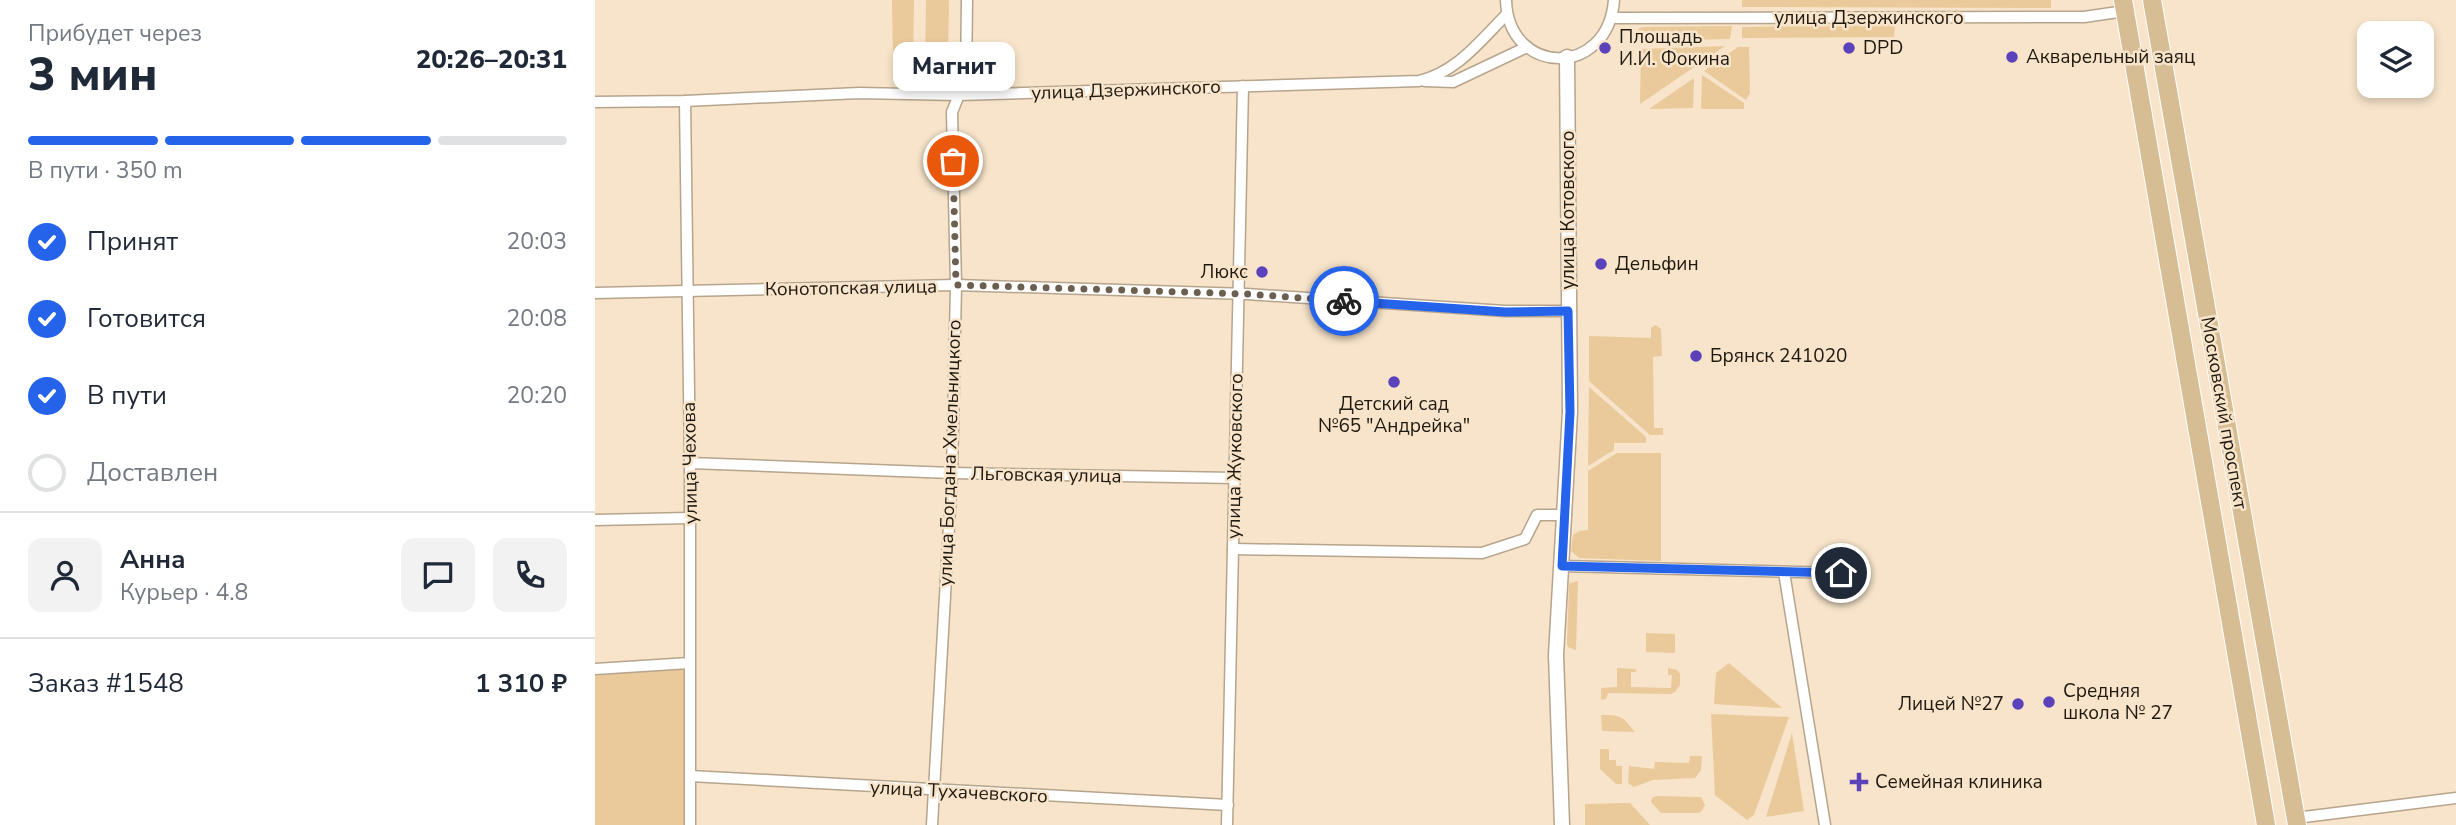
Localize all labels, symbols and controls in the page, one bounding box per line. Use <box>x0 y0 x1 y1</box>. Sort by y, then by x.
street label: улица Дзержинского <box>1774 5 1964 31</box>
text: Прибудет через <box>28 18 202 49</box>
map controls <box>2357 21 2434 98</box>
button: layers <box>2357 21 2434 98</box>
place label: Площадь И.И. Фокина <box>1619 24 1730 72</box>
place label: DPD <box>1863 35 1903 61</box>
marker: Площадь И.И. Фокина <box>1597 40 1613 56</box>
marker: DPD <box>1841 40 1857 56</box>
text: 20:26–20:31 <box>416 42 567 77</box>
callout: Магнит <box>892 42 1014 91</box>
text: 3 мин <box>28 43 157 106</box>
place label: Акварельный заяц <box>2026 44 2195 70</box>
marker: Акварельный заяц <box>2004 49 2020 65</box>
text: Магнит <box>912 51 996 82</box>
street label: улица Дзержинского <box>1031 74 1221 106</box>
pin <box>923 131 983 191</box>
street label: улица Котовского <box>1555 131 1581 290</box>
icon: bag <box>934 142 972 180</box>
text: В пути · 350 m <box>28 155 183 186</box>
icon: check <box>28 223 66 261</box>
text: Принят <box>87 224 178 259</box>
text: 20:03 <box>507 226 567 257</box>
place label: Дельфин <box>1615 251 1699 277</box>
marker: Дельфин <box>1593 256 1609 272</box>
place label: Люкс <box>1200 259 1248 285</box>
marker: Люкс <box>1254 264 1270 280</box>
courier <box>1309 266 1379 336</box>
street label: Конотопская улица <box>765 273 937 303</box>
icon: bike <box>1325 282 1363 320</box>
icon: check <box>28 300 66 338</box>
text: Готовится <box>87 301 206 336</box>
text: 20:08 <box>507 303 567 334</box>
street label: Московский проспект <box>2194 315 2254 512</box>
street label: улица Богдана Хмельницкого <box>932 319 968 587</box>
place label: Брянск 241020 <box>1710 343 1847 369</box>
marker: Брянск 241020 <box>1688 348 1704 364</box>
street label: улица Жуковского <box>1221 373 1249 539</box>
marker: Детский сад №65 "Андрейка" <box>1386 374 1402 390</box>
icon: check <box>28 377 66 415</box>
text: В пути <box>87 378 167 413</box>
text: 20:20 <box>507 380 567 411</box>
place label: Детский сад №65 "Андрейка" <box>1318 391 1470 439</box>
street label: улица Чехова <box>676 402 704 524</box>
text: Доставлен <box>87 455 218 490</box>
street label: Льговская улица <box>970 461 1122 489</box>
button: person <box>28 538 102 612</box>
button: chat <box>401 538 475 612</box>
button: phone <box>493 538 567 612</box>
text: Анна <box>120 542 186 577</box>
pin <box>1811 543 1871 603</box>
icon: home <box>1822 554 1860 592</box>
text: Курьер · 4.8 <box>120 577 248 608</box>
text: Заказ #1548 <box>28 666 184 701</box>
text: 1 310 ₽ <box>475 666 567 701</box>
place label: Средняя школа № 27 <box>2063 678 2173 726</box>
place label: Лицей №27 <box>1898 691 2004 717</box>
marker: Средняя школа № 27 <box>2041 694 2057 710</box>
marker: Лицей №27 <box>2010 696 2026 712</box>
place label: Семейная клиника <box>1875 769 2043 795</box>
marker: Семейная клиника <box>1849 772 1869 792</box>
street label: улица Тухачевского <box>869 774 1049 810</box>

